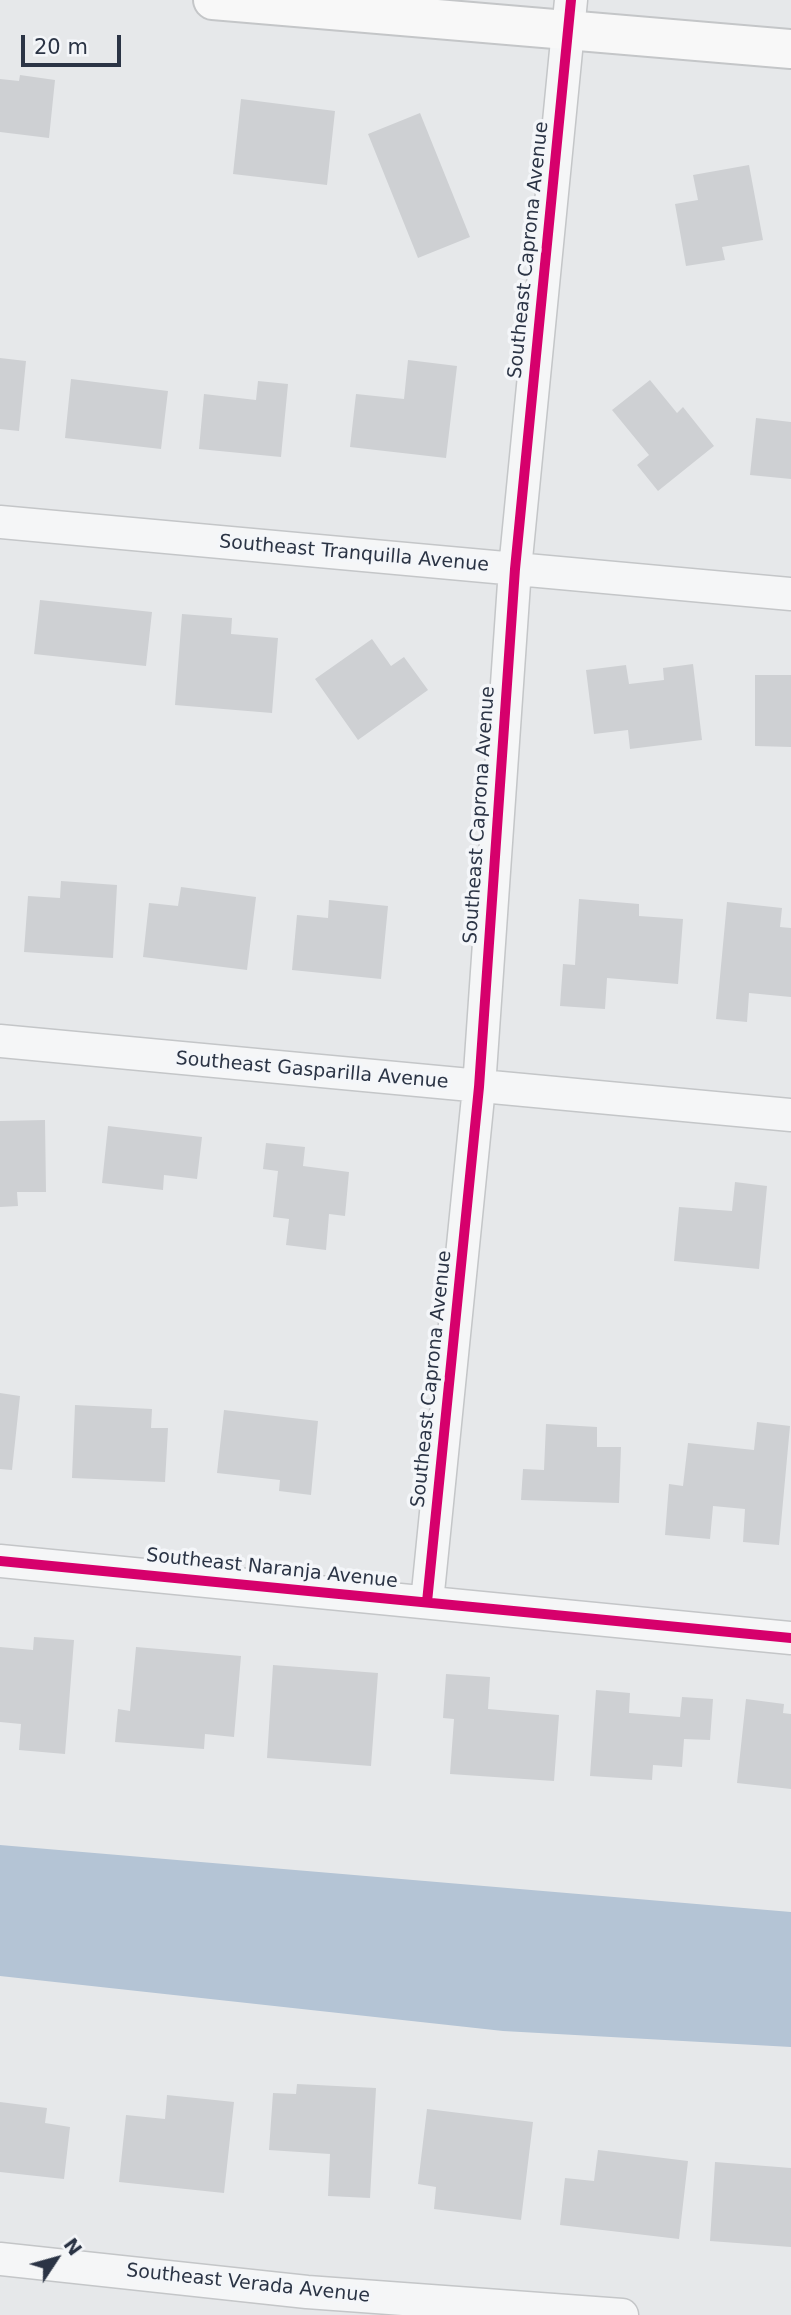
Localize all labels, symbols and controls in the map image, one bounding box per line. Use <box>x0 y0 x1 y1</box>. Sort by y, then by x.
scale bar <box>24 21 124 65</box>
text: 20 m <box>34 35 88 59</box>
street label: Southeast Caprona Avenue <box>504 120 554 380</box>
street label: Southeast Tranquilla Avenue <box>218 531 490 577</box>
street label: Southeast Caprona Avenue <box>460 685 500 945</box>
street label: Southeast Gasparilla Avenue <box>175 1048 449 1094</box>
street label: Southeast Caprona Avenue <box>407 1249 457 1509</box>
street label: Southeast Naranja Avenue <box>145 1544 399 1594</box>
north arrow <box>21 2224 91 2294</box>
text: N <box>59 2234 87 2260</box>
street label: Southeast Verada Avenue <box>125 2260 371 2308</box>

